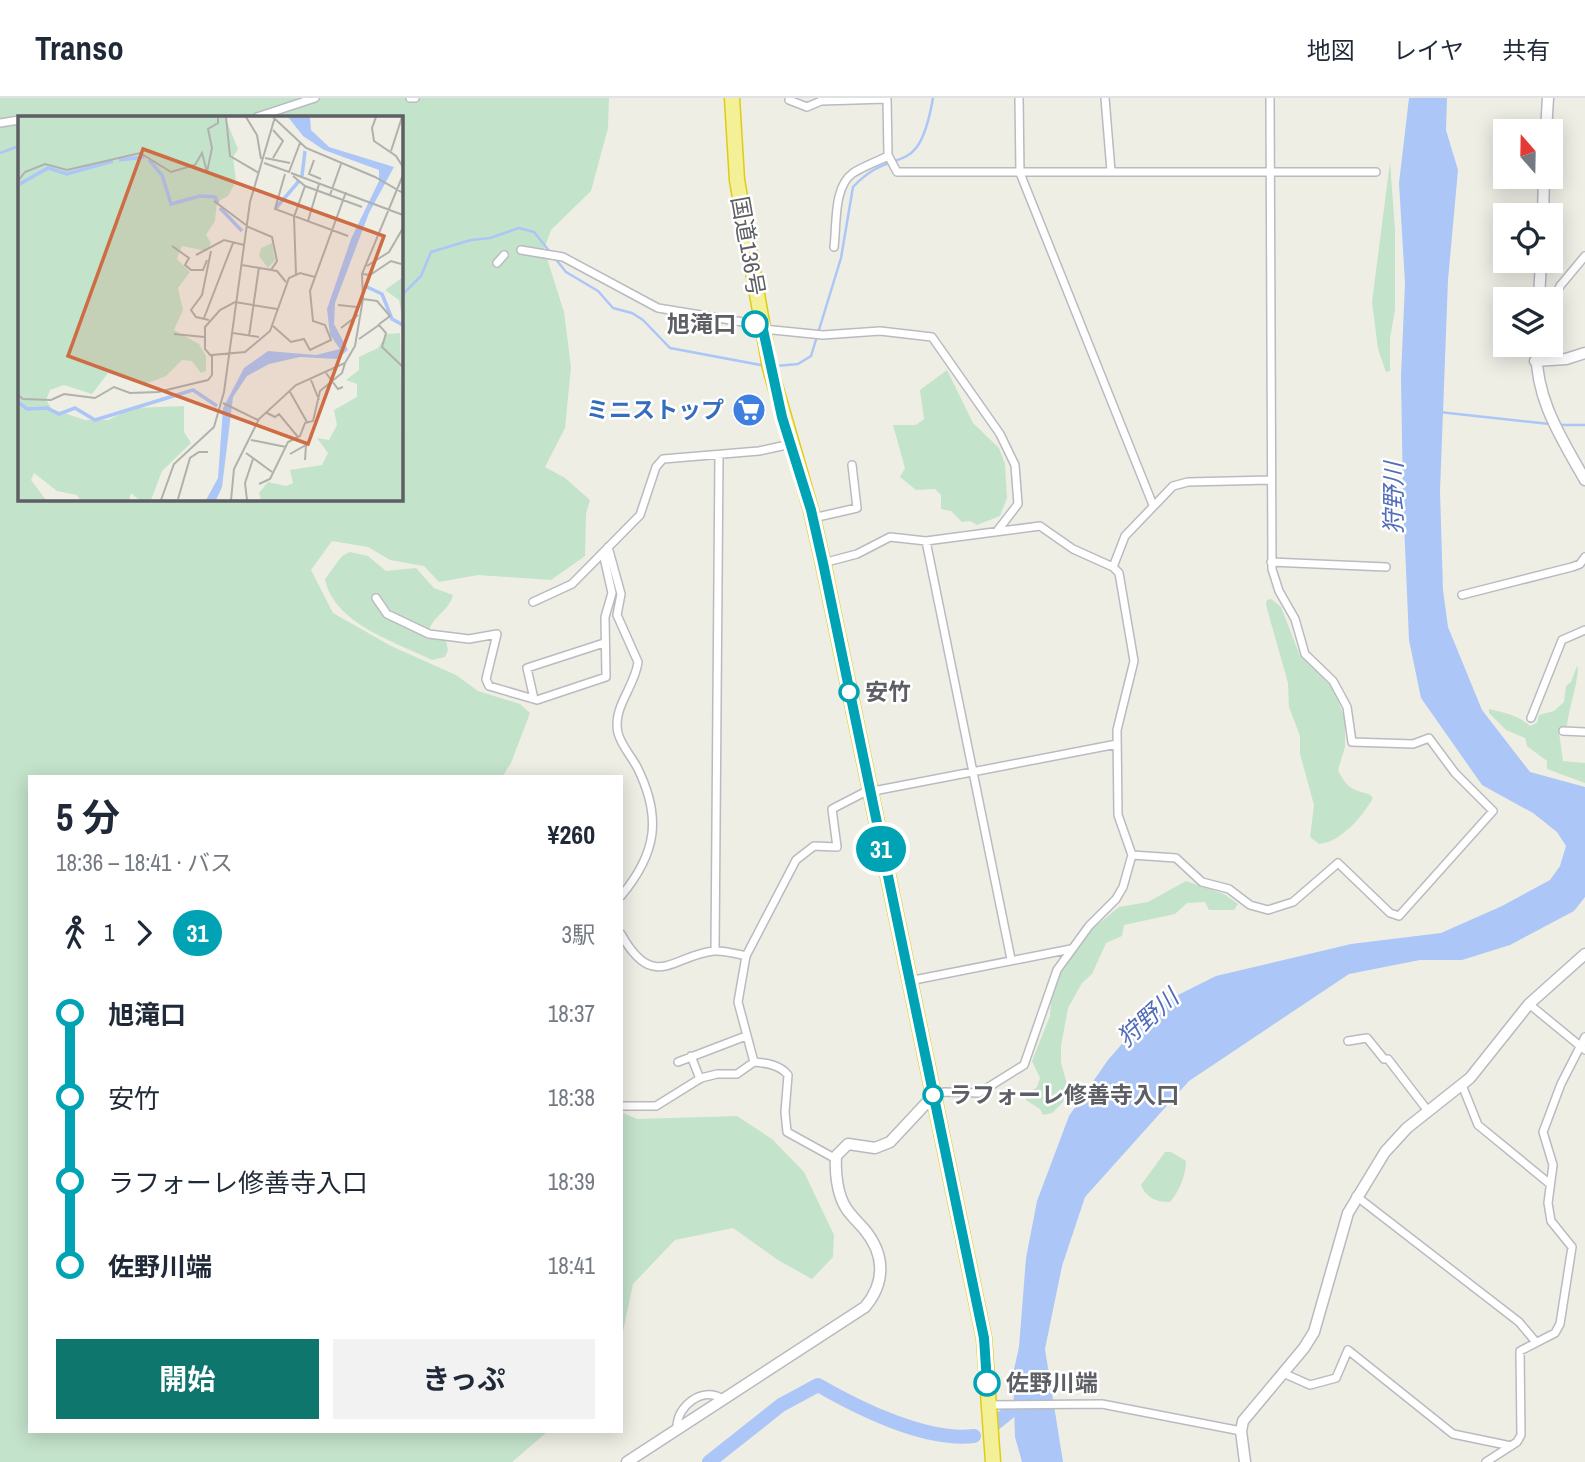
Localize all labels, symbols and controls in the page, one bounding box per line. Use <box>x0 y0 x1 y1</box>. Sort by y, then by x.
text: Transo <box>35 26 124 70</box>
text: 地図 <box>1307 34 1355 66</box>
text: レイヤ <box>1393 34 1464 66</box>
text: 共有 <box>1502 34 1550 66</box>
inset map <box>18 116 402 500</box>
north arrow <box>1493 119 1563 189</box>
map controls <box>1493 119 1563 357</box>
street label: 国道136号 <box>725 194 772 298</box>
button: locate <box>1493 203 1563 273</box>
button: layers <box>1493 287 1563 357</box>
place label: 旭滝口 <box>667 308 736 339</box>
marker: 旭滝口 <box>742 311 768 337</box>
supermarket icon: ミニストップ <box>730 391 768 429</box>
place label: ミニストップ <box>586 394 724 425</box>
water label: 狩野川 <box>1377 459 1409 534</box>
place label: 安竹 <box>865 676 911 707</box>
marker: 安竹 <box>839 682 859 702</box>
text: 5 分 <box>56 792 120 843</box>
text: ¥260 <box>548 817 595 852</box>
line badge: 31 <box>850 826 912 872</box>
text: 31 <box>870 833 892 865</box>
text: 18:36 – 18:41 · バス <box>56 847 233 878</box>
icon: walk <box>56 914 94 952</box>
icon: forward <box>125 914 163 952</box>
text: 1 <box>104 917 115 948</box>
text: 31 <box>187 917 208 949</box>
text: 3駅 <box>562 919 595 950</box>
water label: 狩野川 <box>1110 979 1187 1053</box>
text: 旭滝口 <box>108 997 186 1032</box>
text: 18:37 <box>548 998 595 1029</box>
place label: ラフォーレ修善寺入口 <box>949 1079 1179 1110</box>
text: 安竹 <box>108 1081 160 1116</box>
text: 18:38 <box>548 1082 595 1113</box>
marker: ラフォーレ修善寺入口 <box>923 1085 943 1105</box>
text: ラフォーレ修善寺入口 <box>108 1165 368 1200</box>
text: 18:39 <box>548 1166 595 1197</box>
text: 佐野川端 <box>108 1249 212 1284</box>
text: 18:41 <box>548 1250 595 1281</box>
button: 開始 <box>56 1339 319 1419</box>
button: きっぷ <box>333 1339 595 1419</box>
place label: 佐野川端 <box>1006 1367 1098 1398</box>
marker: 佐野川端 <box>974 1370 1000 1396</box>

